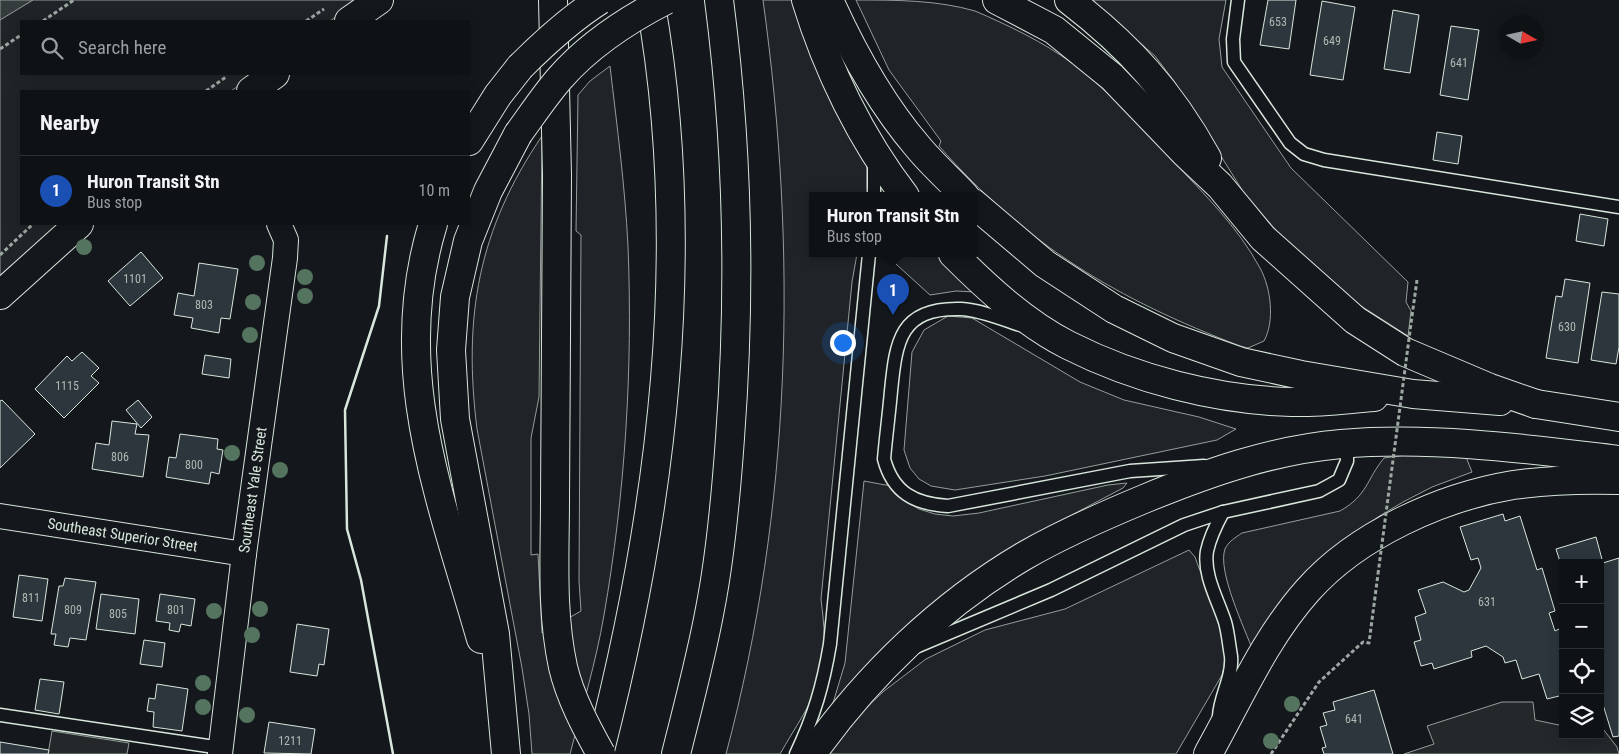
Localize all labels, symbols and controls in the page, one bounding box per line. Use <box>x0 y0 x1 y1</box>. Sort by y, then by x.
house number: 653 <box>1269 15 1287 29</box>
north arrow <box>1499 15 1544 60</box>
search box <box>20 20 470 75</box>
icon: search <box>38 34 66 62</box>
house number: 649 <box>1323 34 1341 48</box>
text: Search here <box>78 36 166 59</box>
house number: 641 <box>1450 56 1468 70</box>
text: Nearby <box>40 111 99 135</box>
text: Huron Transit Stn <box>87 170 220 193</box>
text: 1 <box>52 181 60 200</box>
text: 10 m <box>418 181 450 200</box>
popup <box>809 192 977 257</box>
text: Bus stop <box>87 193 142 212</box>
text: Huron Transit Stn <box>827 204 959 227</box>
text: Bus stop <box>827 227 882 246</box>
house number: 1101 <box>123 272 147 286</box>
pin: 1 <box>877 274 909 315</box>
house number: 803 <box>195 298 213 312</box>
house number: 630 <box>1558 320 1576 334</box>
your location <box>830 330 856 356</box>
house number: 1115 <box>55 379 79 393</box>
street label: Southeast Yale Street <box>235 426 270 554</box>
house number: 806 <box>111 450 129 464</box>
house number: 800 <box>185 458 203 472</box>
street label: Southeast Superior Street <box>46 515 199 556</box>
map controls <box>1559 559 1604 739</box>
button: + <box>1559 559 1604 604</box>
house number: 811 <box>22 591 40 605</box>
house number: 631 <box>1478 595 1496 609</box>
house number: 809 <box>64 603 82 617</box>
house number: 801 <box>167 603 185 617</box>
button: − <box>1559 604 1604 649</box>
house number: 805 <box>109 607 127 621</box>
button: locate <box>1559 649 1604 694</box>
button: layers <box>1559 694 1604 739</box>
house number: 641 <box>1345 712 1363 726</box>
house number: 1211 <box>278 734 302 748</box>

